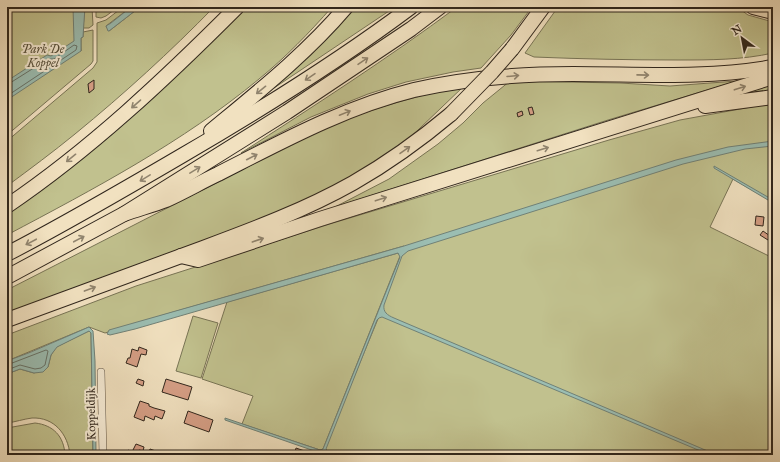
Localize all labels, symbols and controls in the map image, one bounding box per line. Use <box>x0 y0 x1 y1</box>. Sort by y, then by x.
north arrow <box>722 18 762 58</box>
text: N <box>730 22 745 38</box>
park label: Park De Koppel <box>22 42 65 71</box>
one-way arrow <box>357 57 368 65</box>
one-way arrow <box>506 72 519 80</box>
one-way arrow <box>636 72 649 79</box>
one-way arrow <box>305 73 316 81</box>
one-way arrow <box>733 84 746 91</box>
one-way arrow <box>256 85 267 94</box>
one-way arrow <box>131 100 141 109</box>
one-way arrow <box>339 109 351 116</box>
one-way arrow <box>536 145 549 152</box>
one-way arrow <box>399 146 410 154</box>
one-way arrow <box>245 153 257 160</box>
one-way arrow <box>65 154 76 163</box>
one-way arrow <box>189 165 201 173</box>
one-way arrow <box>140 174 151 182</box>
one-way arrow <box>375 195 387 203</box>
one-way arrow <box>72 235 84 242</box>
one-way arrow <box>251 236 264 243</box>
one-way arrow <box>25 238 37 246</box>
one-way arrow <box>84 285 96 293</box>
street label: Koppeldijk <box>84 387 98 440</box>

